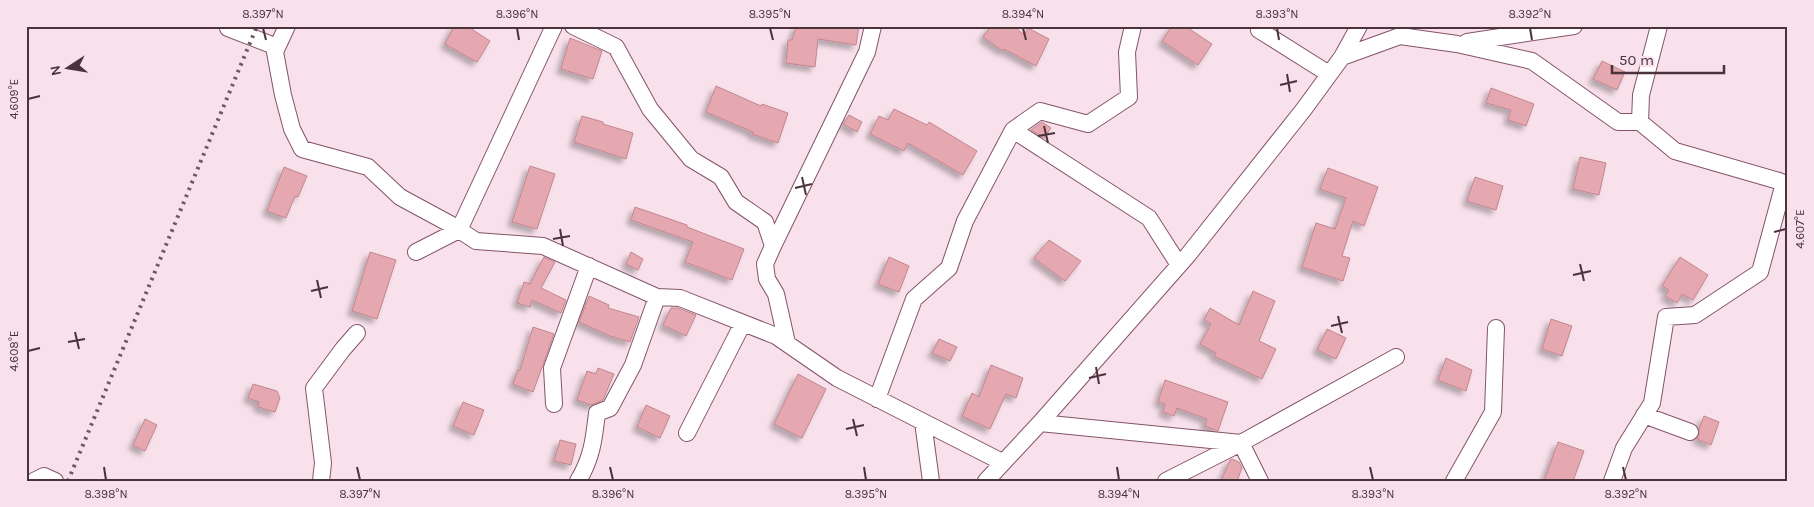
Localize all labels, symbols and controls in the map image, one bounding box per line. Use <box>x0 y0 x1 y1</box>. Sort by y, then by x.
text: 8.397°N <box>242 7 284 21</box>
text: 8.396°N <box>496 7 538 21</box>
text: 8.395°N <box>749 7 791 21</box>
text: 8.394°N <box>1002 7 1044 21</box>
text: 8.393°N <box>1256 7 1298 21</box>
text: 8.392°N <box>1509 7 1551 21</box>
north arrow <box>42 42 92 92</box>
scale bar <box>1612 42 1724 74</box>
text: 50 m <box>1619 51 1654 69</box>
text: N <box>46 64 65 77</box>
text: 4.609°E <box>7 79 21 119</box>
text: 4.607°E <box>1793 209 1807 249</box>
text: 4.608°E <box>7 330 21 372</box>
text: 8.398°N <box>84 487 128 501</box>
text: 8.397°N <box>339 487 381 501</box>
text: 8.396°N <box>592 487 634 501</box>
text: 8.395°N <box>845 487 887 501</box>
text: 8.394°N <box>1098 487 1140 501</box>
text: 8.393°N <box>1352 487 1394 501</box>
text: 8.392°N <box>1605 487 1647 501</box>

